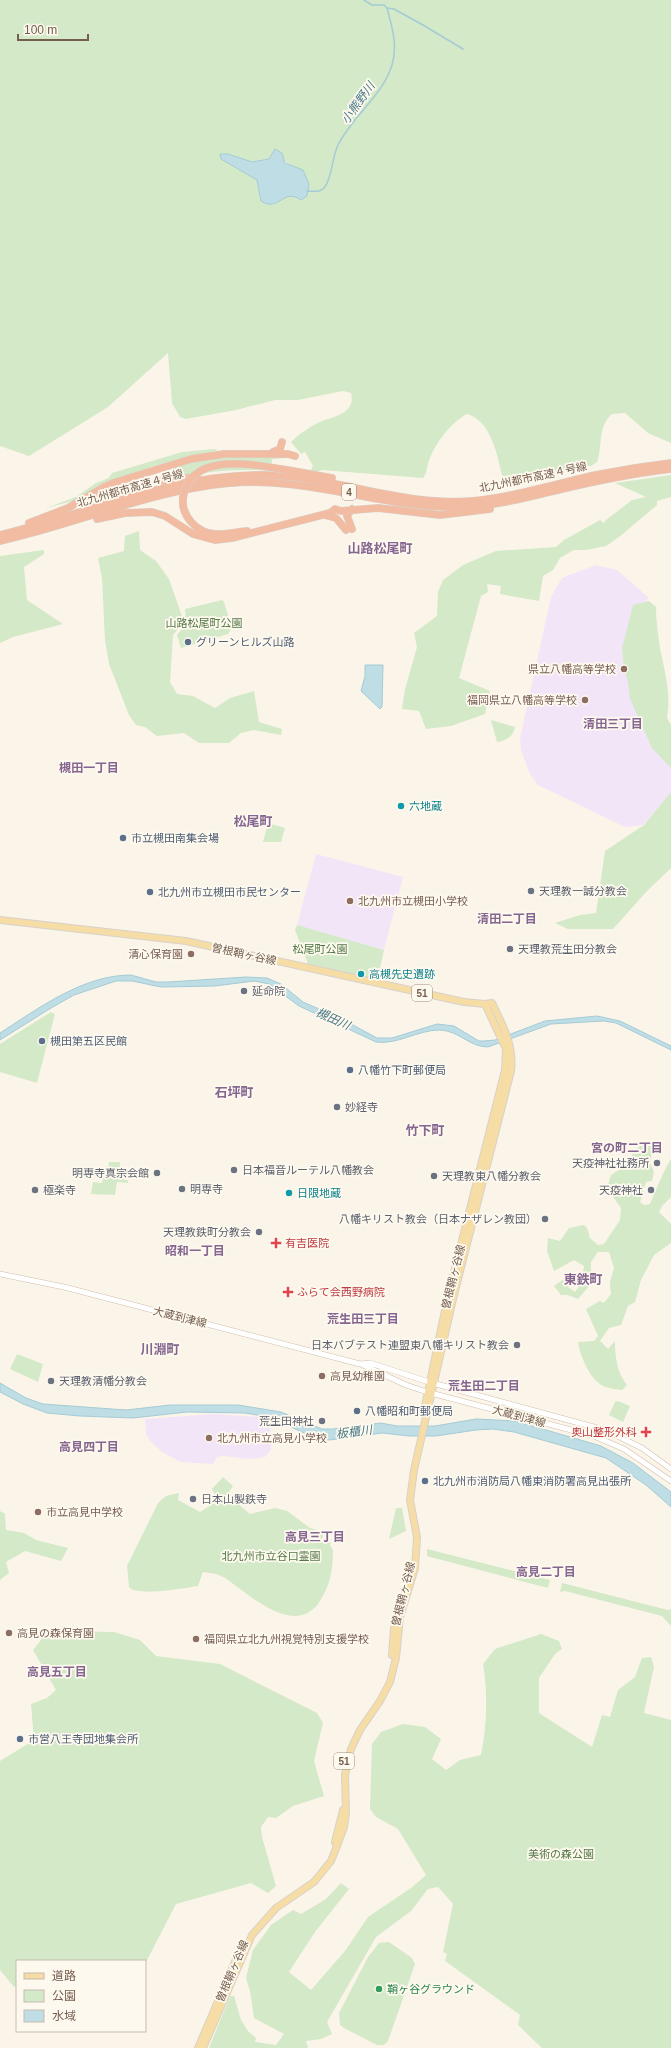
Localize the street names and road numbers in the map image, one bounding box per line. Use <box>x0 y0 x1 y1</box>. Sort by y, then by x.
street label: 北九州都市高速４号線 <box>478 460 588 494</box>
street label: 北九州都市高速４号線 <box>75 467 185 509</box>
road number: 4 <box>342 484 356 500</box>
street label: 曽根鞘ヶ谷線 <box>210 941 278 967</box>
road number: 51 <box>412 985 432 1001</box>
street label: 曽根鞘ヶ谷線 <box>439 1244 467 1310</box>
street label: 大蔵到津線 <box>152 1305 208 1329</box>
street label: 大蔵到津線 <box>491 1403 547 1429</box>
street label: 曽根鞘ヶ谷線 <box>389 1561 417 1627</box>
road number: 51 <box>334 1753 354 1769</box>
street label: 曽根鞘ヶ谷線 <box>214 1938 250 2004</box>

